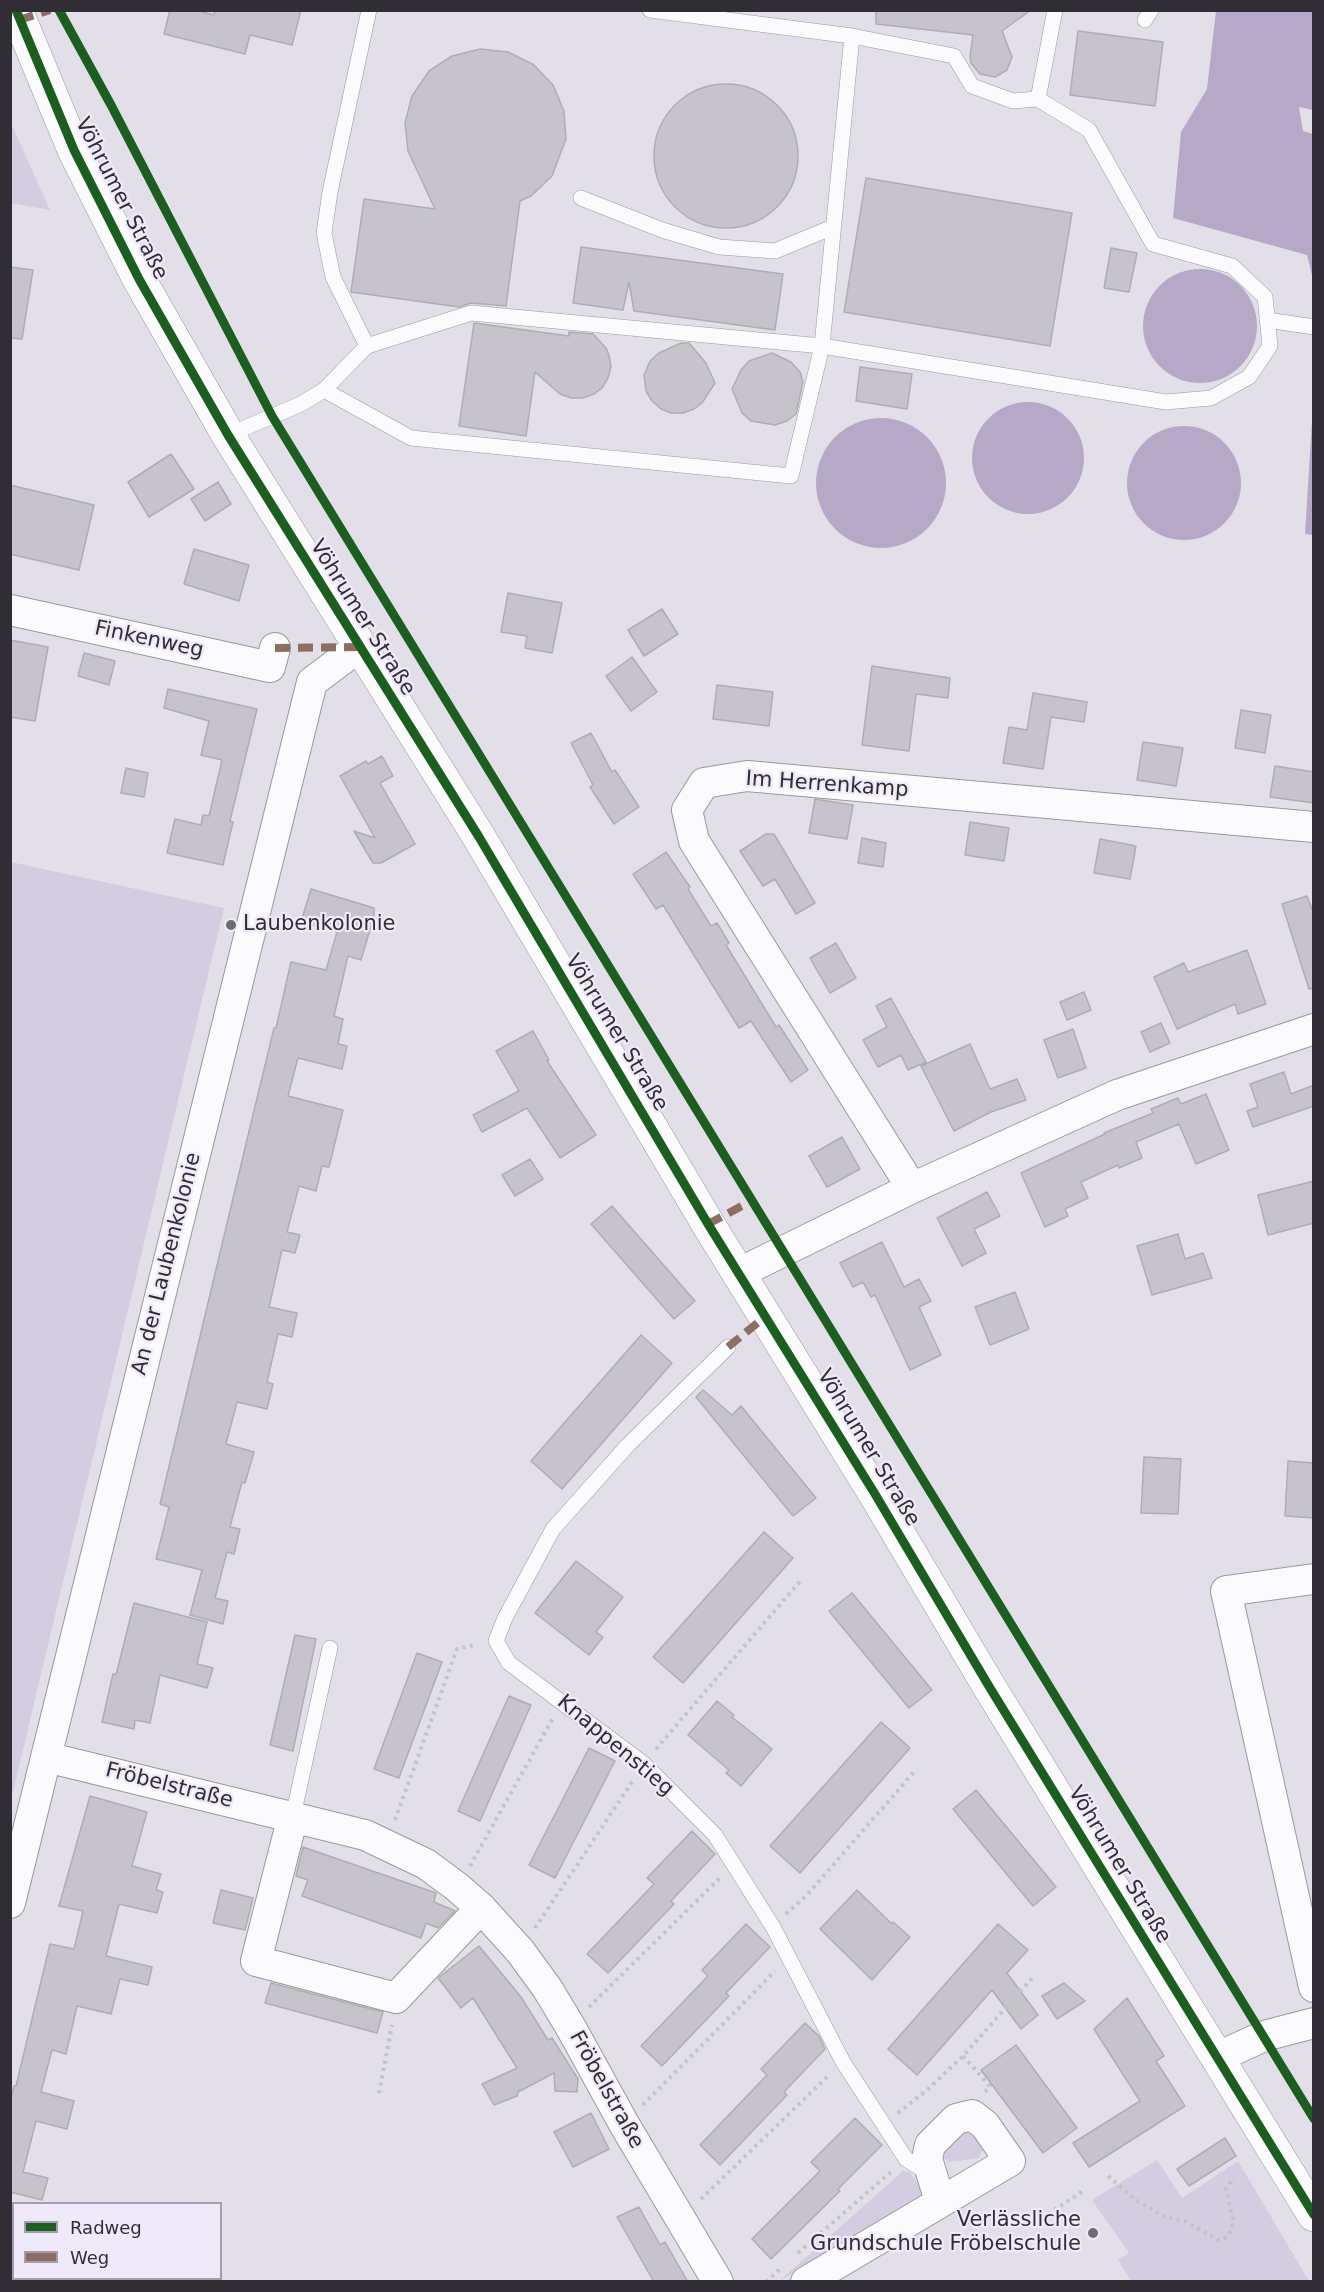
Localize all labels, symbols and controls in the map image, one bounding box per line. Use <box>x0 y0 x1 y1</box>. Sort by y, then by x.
street label: Vöhrumer Straße <box>69 114 173 284</box>
street label: Vöhrumer Straße <box>304 536 420 700</box>
street label: Finkenweg <box>92 616 206 664</box>
street label: Im Herrenkamp <box>745 767 909 803</box>
place label: Laubenkolonie <box>243 912 395 938</box>
marker: Laubenkolonie <box>224 918 238 932</box>
street label: Vöhrumer Straße <box>559 950 673 1116</box>
street label: An der Laubenkolonie <box>127 1150 207 1378</box>
street label: Vöhrumer Straße <box>811 1365 925 1531</box>
street label: Knappenstieg <box>552 1690 678 1802</box>
street label: Fröbelstraße <box>103 1758 235 1814</box>
street label: Vöhrumer Straße <box>1062 1782 1176 1948</box>
street label: Fröbelstraße <box>563 2027 649 2153</box>
legend <box>12 2202 222 2280</box>
place label: Verlässliche Grundschule Fröbelschule <box>810 2208 1081 2258</box>
text: Radweg <box>70 2217 142 2238</box>
marker: Verlässliche Grundschule Fröbelschule <box>1086 2226 1100 2240</box>
text: Weg <box>70 2247 109 2268</box>

